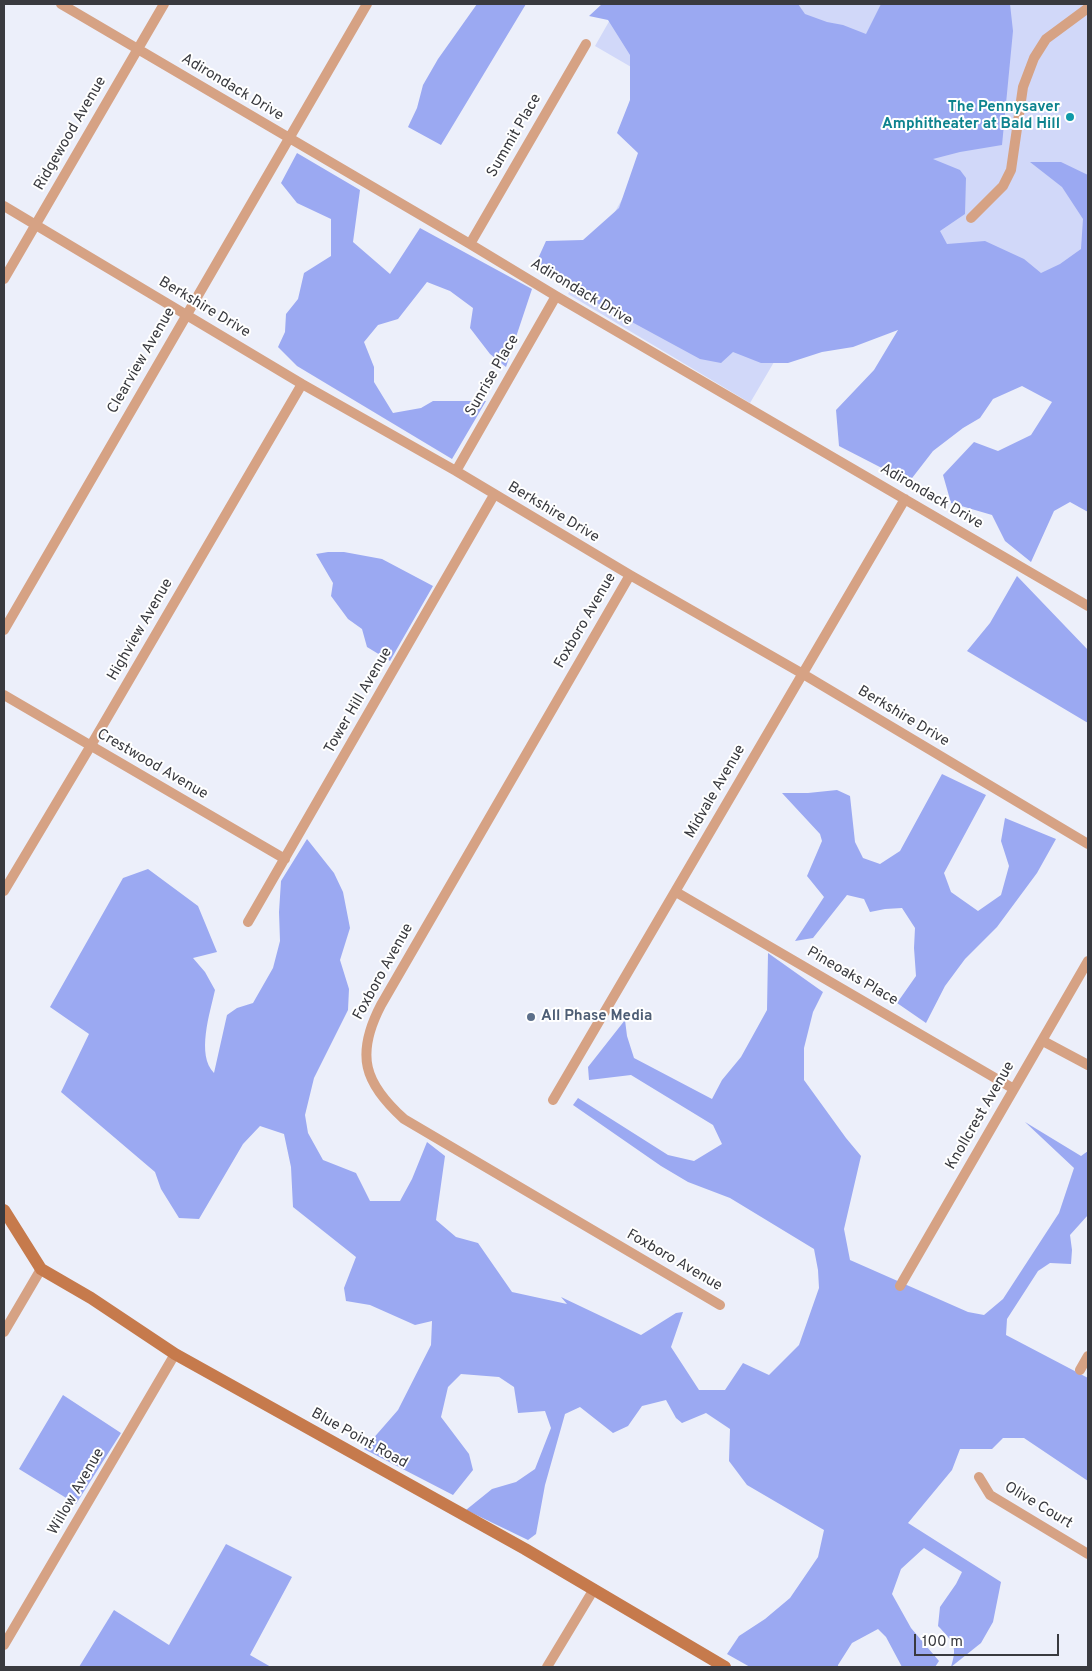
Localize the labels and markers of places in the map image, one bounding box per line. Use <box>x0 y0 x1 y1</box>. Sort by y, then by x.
place label: The Pennysaver Amphitheater at Bald Hill <box>882 99 1060 134</box>
marker: The Pennysaver Amphitheater at Bald Hill <box>1064 111 1076 123</box>
place label: All Phase Media <box>541 1008 652 1026</box>
marker: All Phase Media <box>525 1011 537 1023</box>

